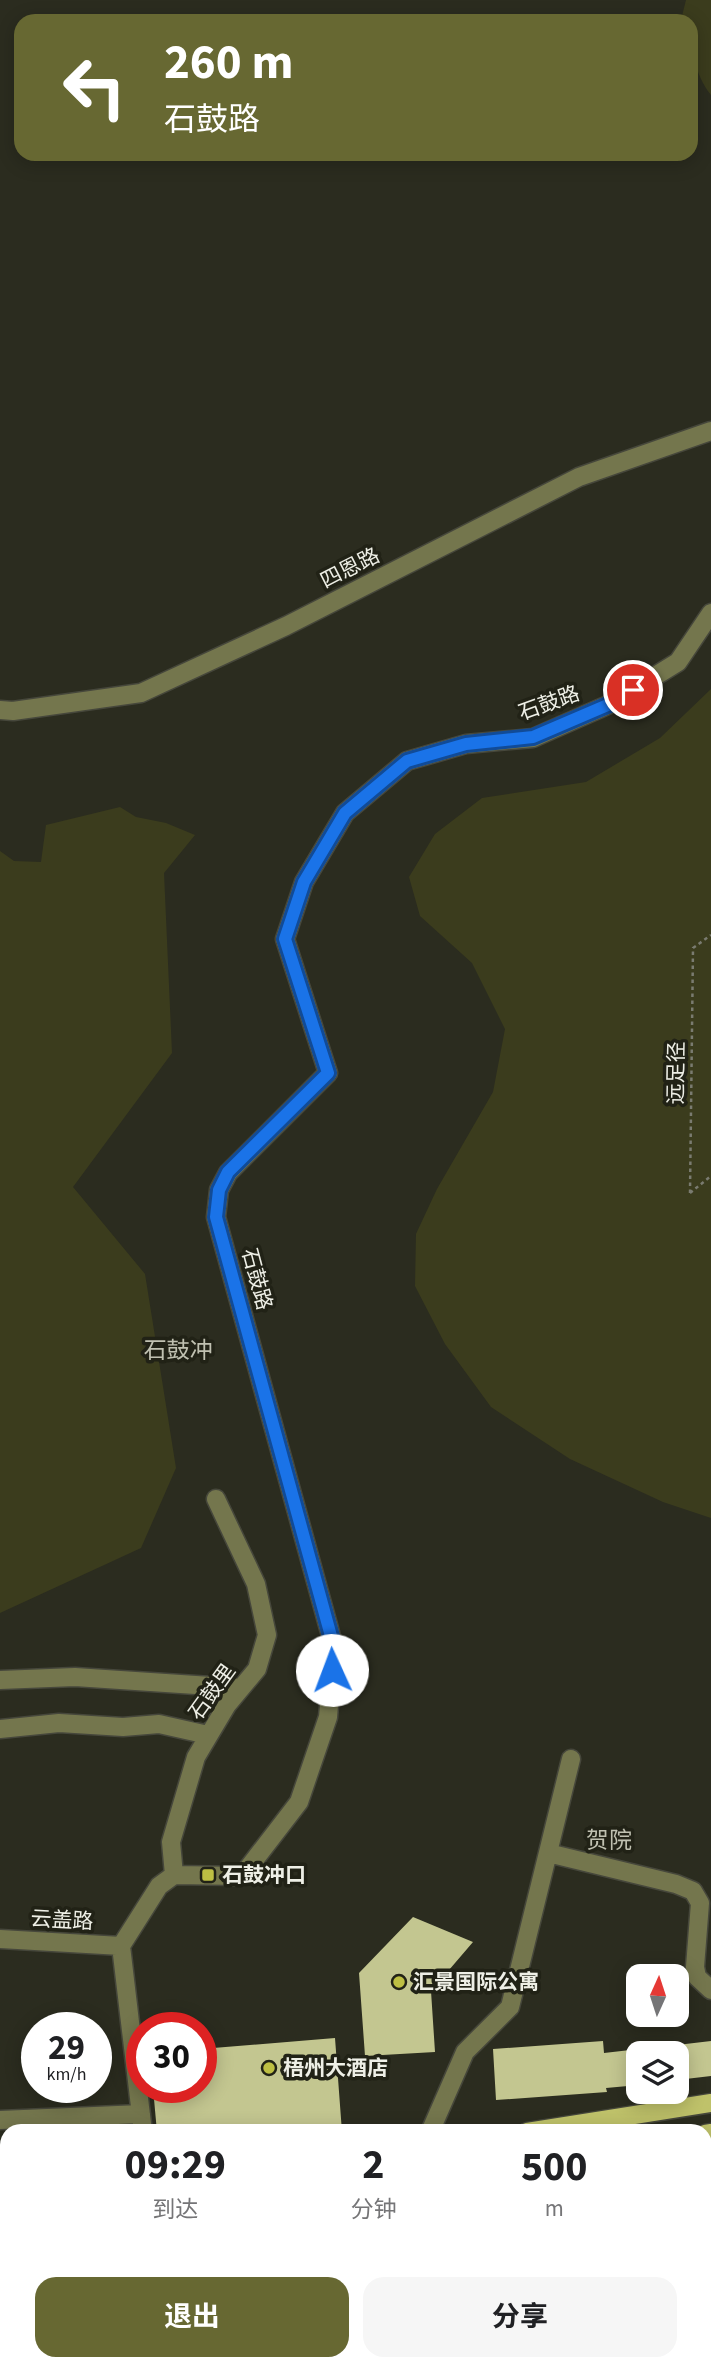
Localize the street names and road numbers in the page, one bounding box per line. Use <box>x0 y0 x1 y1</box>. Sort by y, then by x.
street label: 四恩路 <box>315 540 385 596</box>
street label: 石鼓路 <box>514 678 584 728</box>
street label: 远足径 <box>660 1041 692 1105</box>
street label: 石鼓路 <box>234 1245 280 1313</box>
street label: 石鼓里 <box>181 1658 243 1726</box>
street label: 云盖路 <box>30 1903 94 1937</box>

